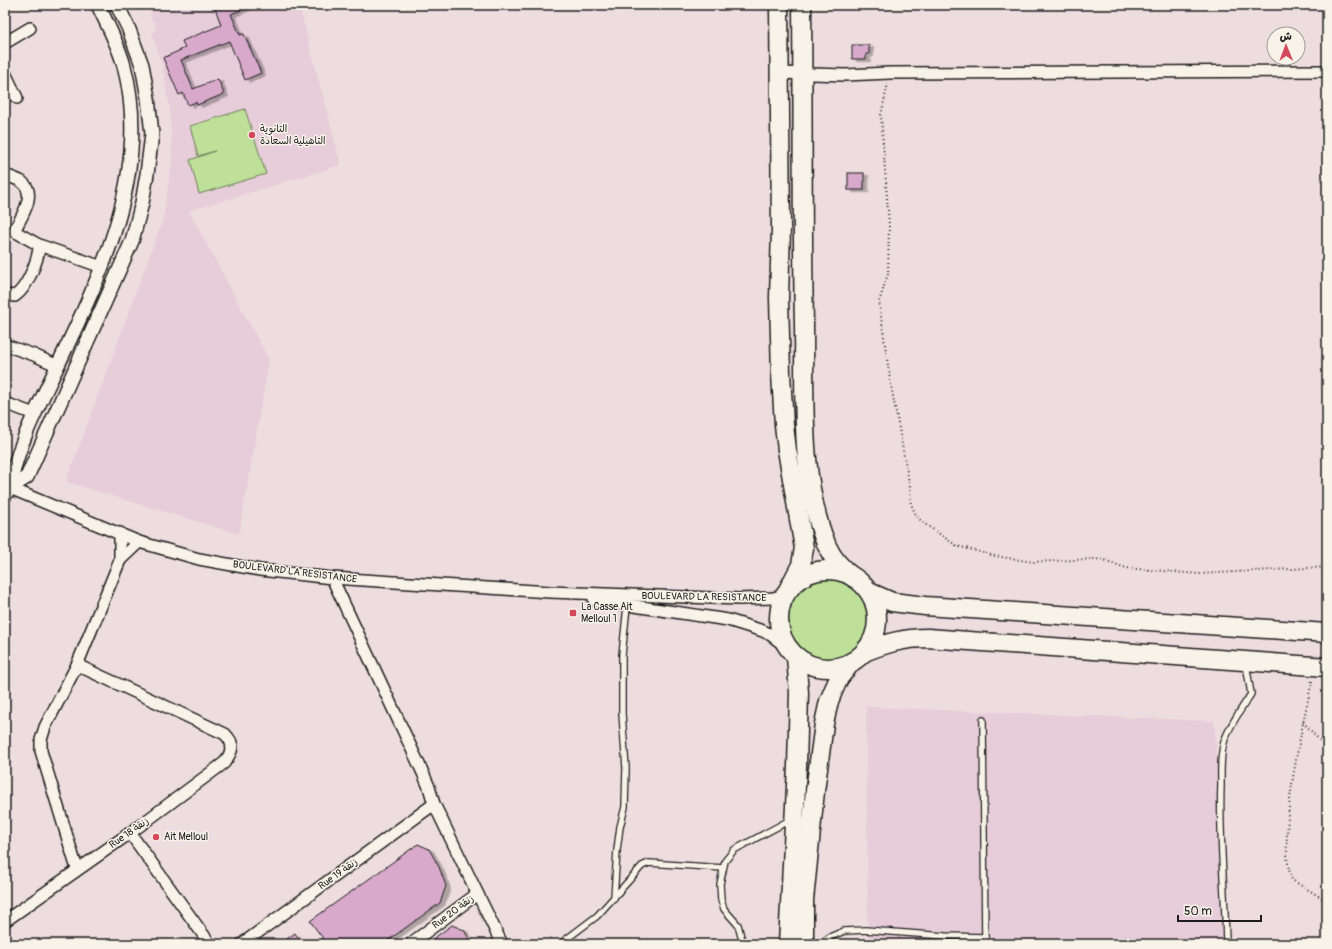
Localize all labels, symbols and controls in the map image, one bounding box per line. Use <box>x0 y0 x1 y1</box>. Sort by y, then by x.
north arrow <box>1266 26 1306 66</box>
text: ش <box>1280 30 1292 43</box>
place label: التانوية التاهيلية السعادة <box>260 123 326 147</box>
marker: التانوية التاهيلية السعادة <box>247 130 257 140</box>
street label: BOULEVARD LA RESISTANCE <box>232 558 358 586</box>
street label: BOULEVARD LA RESISTANCE <box>641 590 767 604</box>
place label: La Casse Ait Melloul 1 <box>581 601 634 625</box>
marker: La Casse Ait Melloul 1 <box>568 608 578 618</box>
street label: Rue 18 زنقة <box>107 815 151 851</box>
place label: Ait Melloul <box>164 831 208 843</box>
marker: Ait Melloul <box>151 832 161 842</box>
street label: Rue 19 زنقة <box>316 856 360 892</box>
street label: Rue 20 زنقة <box>430 892 476 932</box>
scale bar <box>1178 897 1261 923</box>
text: 50 m <box>1184 904 1212 919</box>

